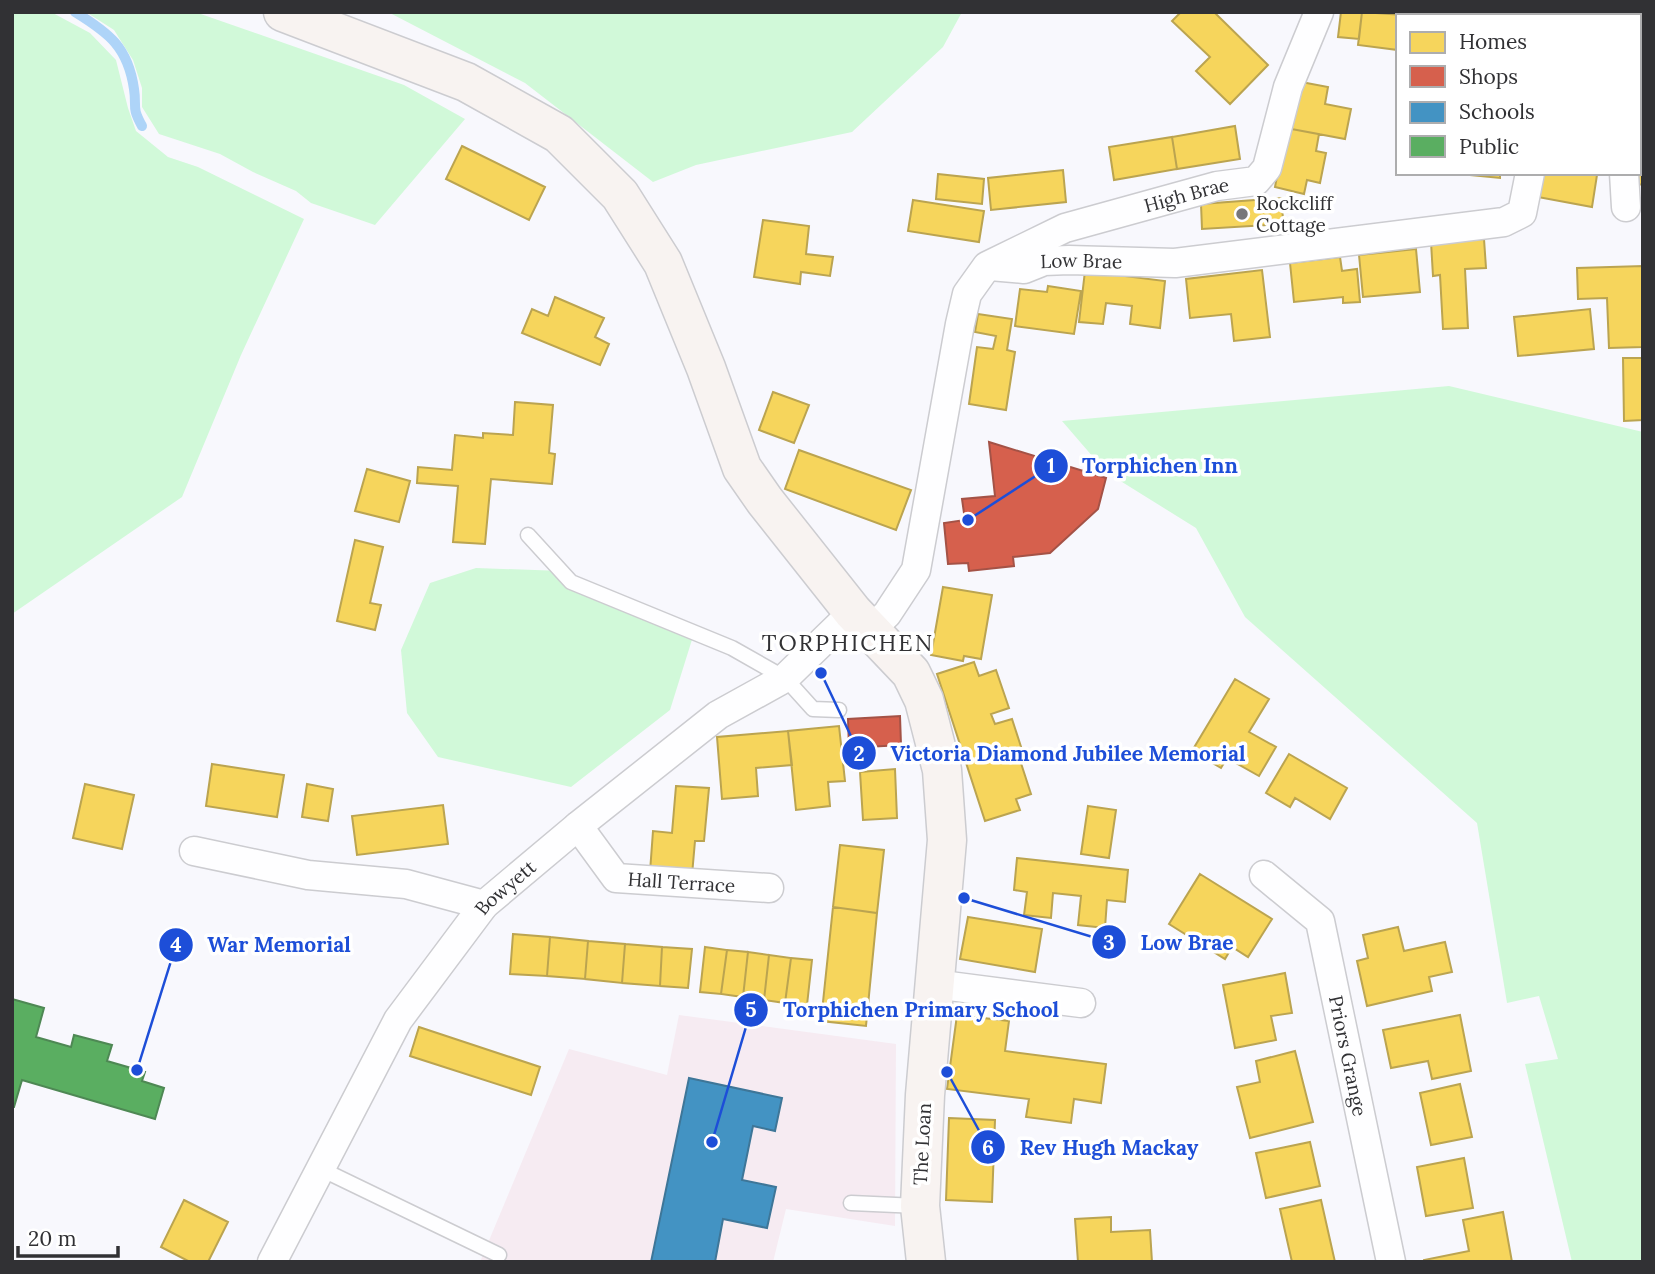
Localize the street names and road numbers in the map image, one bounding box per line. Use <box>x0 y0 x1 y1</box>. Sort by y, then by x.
street label: High Brae <box>1141 173 1230 218</box>
street label: Low Brae <box>1040 248 1123 274</box>
street label: Bowyett <box>469 854 541 919</box>
street label: Hall Terrace <box>627 867 736 898</box>
street label: Priors Grange <box>1324 993 1372 1118</box>
street label: The Loan <box>908 1102 936 1186</box>

